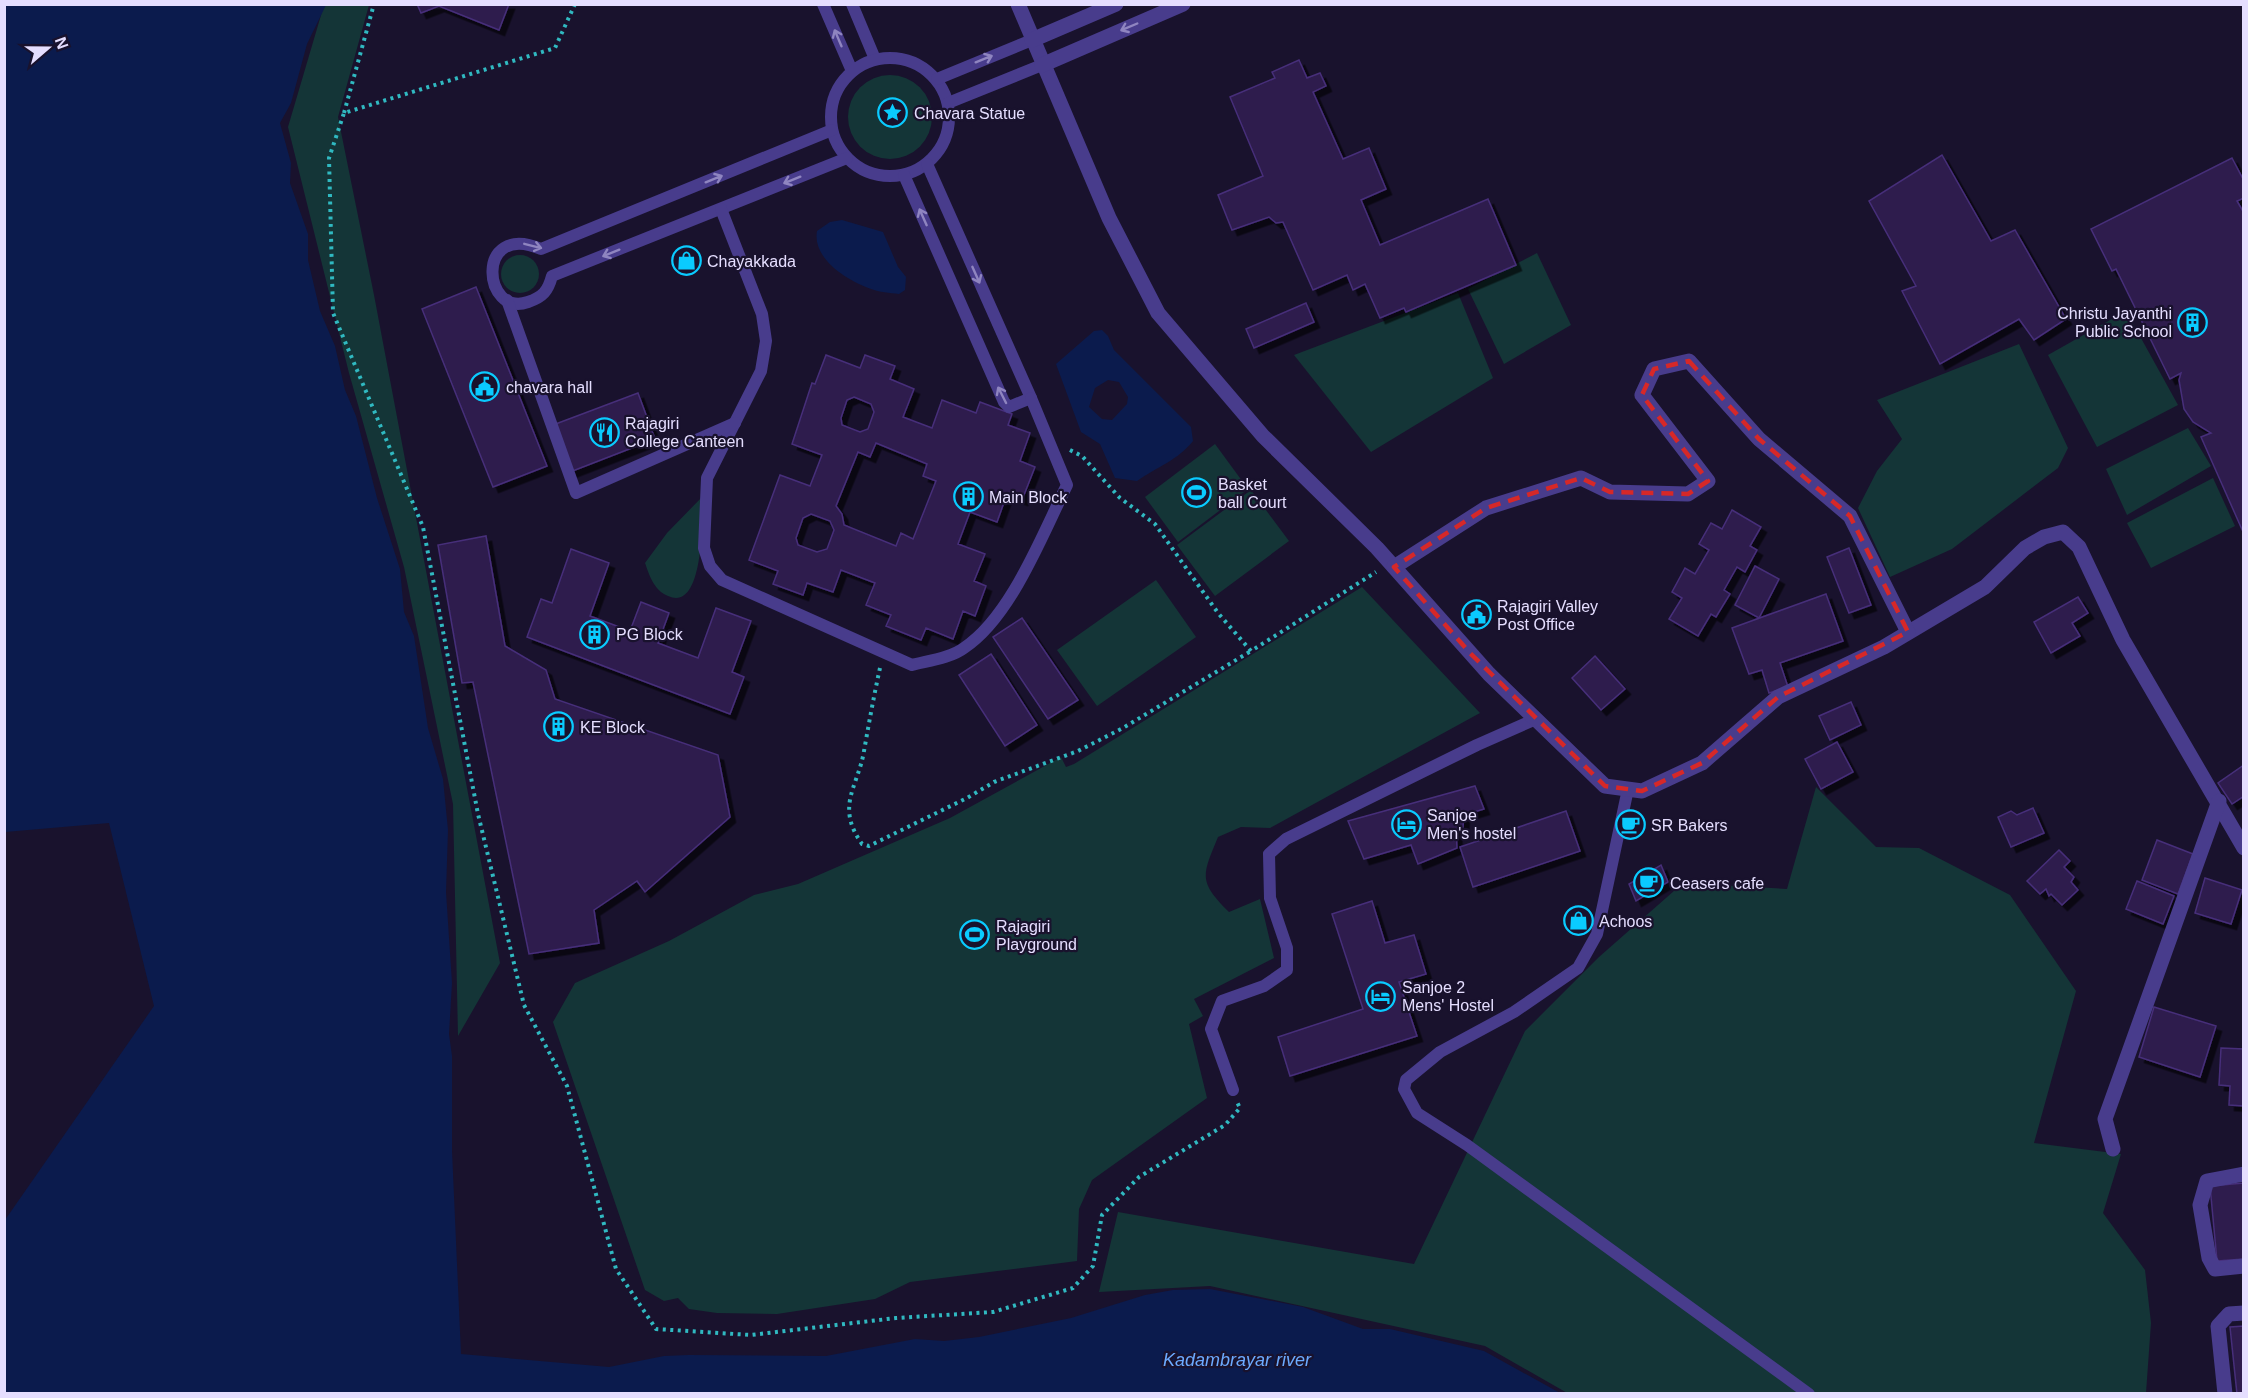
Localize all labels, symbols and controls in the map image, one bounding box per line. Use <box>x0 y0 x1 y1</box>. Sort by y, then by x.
north arrow <box>18 18 78 78</box>
one-way arrow <box>1121 22 1139 34</box>
one-way arrow <box>832 29 843 47</box>
text: N <box>52 35 72 51</box>
one-way arrow <box>974 53 993 64</box>
place icon: Chavara Statue <box>877 97 909 129</box>
place label: Chavara Statue <box>914 105 1025 122</box>
one-way arrow <box>704 173 722 184</box>
one-way arrow <box>784 175 802 186</box>
one-way arrow <box>917 208 928 226</box>
one-way arrow <box>523 241 542 252</box>
shop icon: Chayakkada <box>670 245 702 277</box>
one-way arrow <box>602 248 621 259</box>
place label: Chayakkada <box>707 253 796 270</box>
one-way arrow <box>971 265 982 283</box>
place label: Christu Jayanthi Public School <box>2057 305 2172 340</box>
building icon: Christu Jayanthi Public School <box>2177 306 2209 338</box>
public building icon: chavara hall <box>469 371 501 403</box>
place label: chavara hall <box>506 379 592 396</box>
one-way arrow <box>995 386 1007 404</box>
place label: Rajagiri College Canteen <box>625 415 744 450</box>
restaurant icon: Rajagiri College Canteen <box>588 416 620 448</box>
place label: Basket ball Court <box>1218 476 1287 511</box>
sports icon: Basket ball Court <box>1181 477 1213 509</box>
building icon: Main Block <box>952 481 984 513</box>
place label: Main Block <box>989 489 1068 506</box>
place label: Rajagiri Valley Post Office <box>1497 598 1598 633</box>
public building icon: Rajagiri Valley Post Office <box>1460 599 1492 631</box>
building icon: PG Block <box>579 618 611 650</box>
place label: PG Block <box>616 626 684 643</box>
building icon: KE Block <box>543 711 575 743</box>
place label: KE Block <box>580 719 646 736</box>
place label: Sanjoe Men's hostel <box>1427 807 1516 842</box>
hotel icon: Sanjoe Men's hostel <box>1390 808 1422 840</box>
cafe icon: SR Bakers <box>1614 809 1646 841</box>
place label: SR Bakers <box>1651 817 1727 834</box>
cafe icon: Ceasers cafe <box>1633 867 1665 899</box>
place label: Ceasers cafe <box>1670 875 1764 892</box>
shop icon: Achoos <box>1562 905 1594 937</box>
place label: Achoos <box>1599 913 1652 930</box>
place label: Rajagiri Playground <box>996 918 1077 953</box>
sports icon: Rajagiri Playground <box>959 919 991 951</box>
place label: Sanjoe 2 Mens' Hostel <box>1402 979 1494 1014</box>
hotel icon: Sanjoe 2 Mens' Hostel <box>1365 980 1397 1012</box>
water label: Kadambrayar river <box>1163 1350 1312 1370</box>

